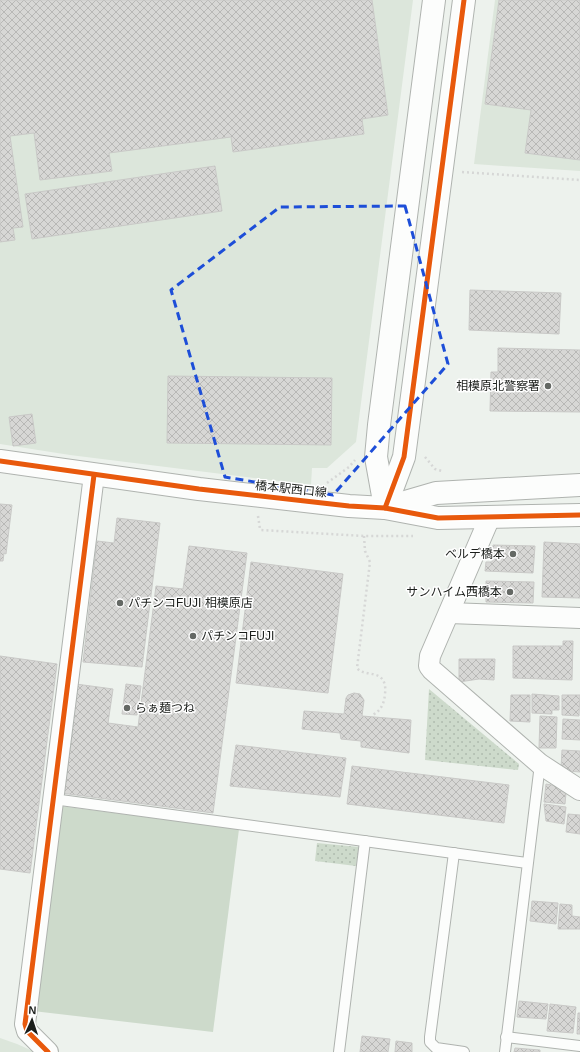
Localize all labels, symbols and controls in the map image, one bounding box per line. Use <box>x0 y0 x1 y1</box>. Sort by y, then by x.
place label: 相模原北警察署 <box>456 379 540 393</box>
marker: 相模原北警察署 <box>543 381 553 391</box>
street label: 橋本駅西口線 <box>254 478 328 500</box>
place label: ベルデ橋本 <box>445 547 505 561</box>
marker: ベルデ橋本 <box>508 549 518 559</box>
place label: サンハイム西橋本 <box>406 585 502 599</box>
marker: サンハイム西橋本 <box>505 587 515 597</box>
place label: パチンコFUJI 相模原店 <box>128 596 253 610</box>
marker: パチンコFUJI 相模原店 <box>115 598 125 608</box>
place label: パチンコFUJI <box>201 629 274 643</box>
marker: パチンコFUJI <box>188 631 198 641</box>
place label: らぁ麺つね <box>135 701 195 715</box>
marker: らぁ麺つね <box>122 703 132 713</box>
north arrow <box>12 1000 52 1040</box>
text: N <box>28 1004 37 1016</box>

